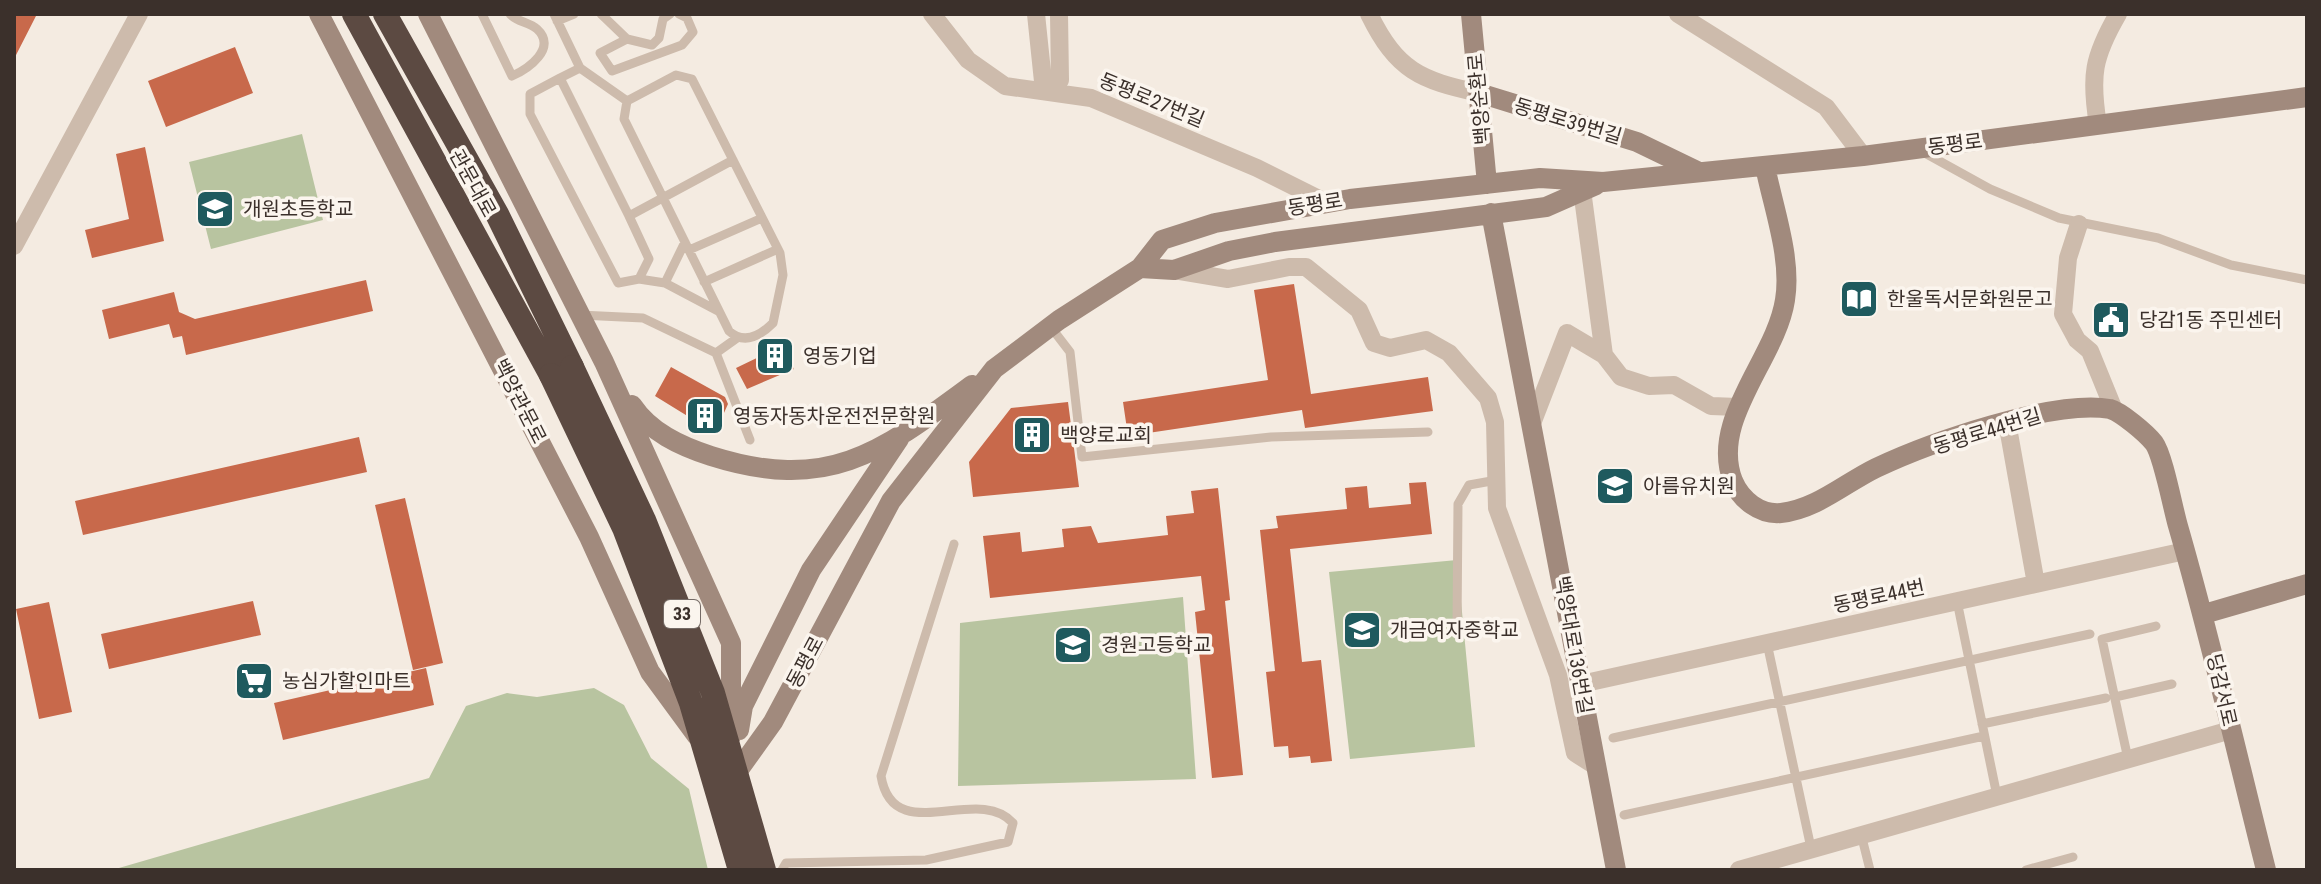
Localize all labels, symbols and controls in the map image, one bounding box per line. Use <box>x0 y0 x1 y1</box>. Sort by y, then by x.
street label: 백양순환로 <box>1463 52 1495 146</box>
street label: 동평로27번길 <box>1096 68 1208 132</box>
street label: 동평로39번길 <box>1511 93 1625 149</box>
street label: 동평로 <box>1926 129 1984 159</box>
street label: 관문대로 <box>445 145 501 221</box>
school or university icon: 개원초등학교 <box>194 188 236 230</box>
street label: 동평로 <box>1286 188 1344 220</box>
place label: 개원초등학교 <box>243 197 353 221</box>
library icon: 한울독서문화원문고 <box>1838 278 1880 320</box>
place label: 한울독서문화원문고 <box>1887 287 2053 311</box>
public building icon: 당감1동 주민센터 <box>2090 299 2132 341</box>
place label: 당감1동 주민센터 <box>2139 308 2282 332</box>
building icon: 영동기업 <box>754 335 796 377</box>
place label: 영동기업 <box>803 344 877 368</box>
street label: 백양관문로 <box>488 355 552 447</box>
building icon: 영동자동차운전전문학원 <box>684 395 726 437</box>
street label: 동평로44번길 <box>1930 403 2044 459</box>
place label: 영동자동차운전전문학원 <box>733 404 935 428</box>
building icon: 백양로교회 <box>1011 414 1053 456</box>
place label: 백양로교회 <box>1060 423 1152 447</box>
school or university icon: 아름유치원 <box>1594 465 1636 507</box>
place label: 아름유치원 <box>1643 474 1735 498</box>
street label: 백양대로136번길 <box>1550 574 1598 716</box>
street label: 동평로44번 <box>1831 575 1927 617</box>
road number: 33 <box>664 600 700 628</box>
school or university icon: 개금여자중학교 <box>1341 609 1383 651</box>
place label: 개금여자중학교 <box>1390 618 1519 642</box>
school or university icon: 경원고등학교 <box>1052 624 1094 666</box>
street label: 동평로 <box>781 632 829 692</box>
place label: 경원고등학교 <box>1101 633 1211 657</box>
street label: 당감서로 <box>2202 651 2242 729</box>
supermarket icon: 농심가할인마트 <box>233 660 275 702</box>
place label: 농심가할인마트 <box>282 669 411 693</box>

